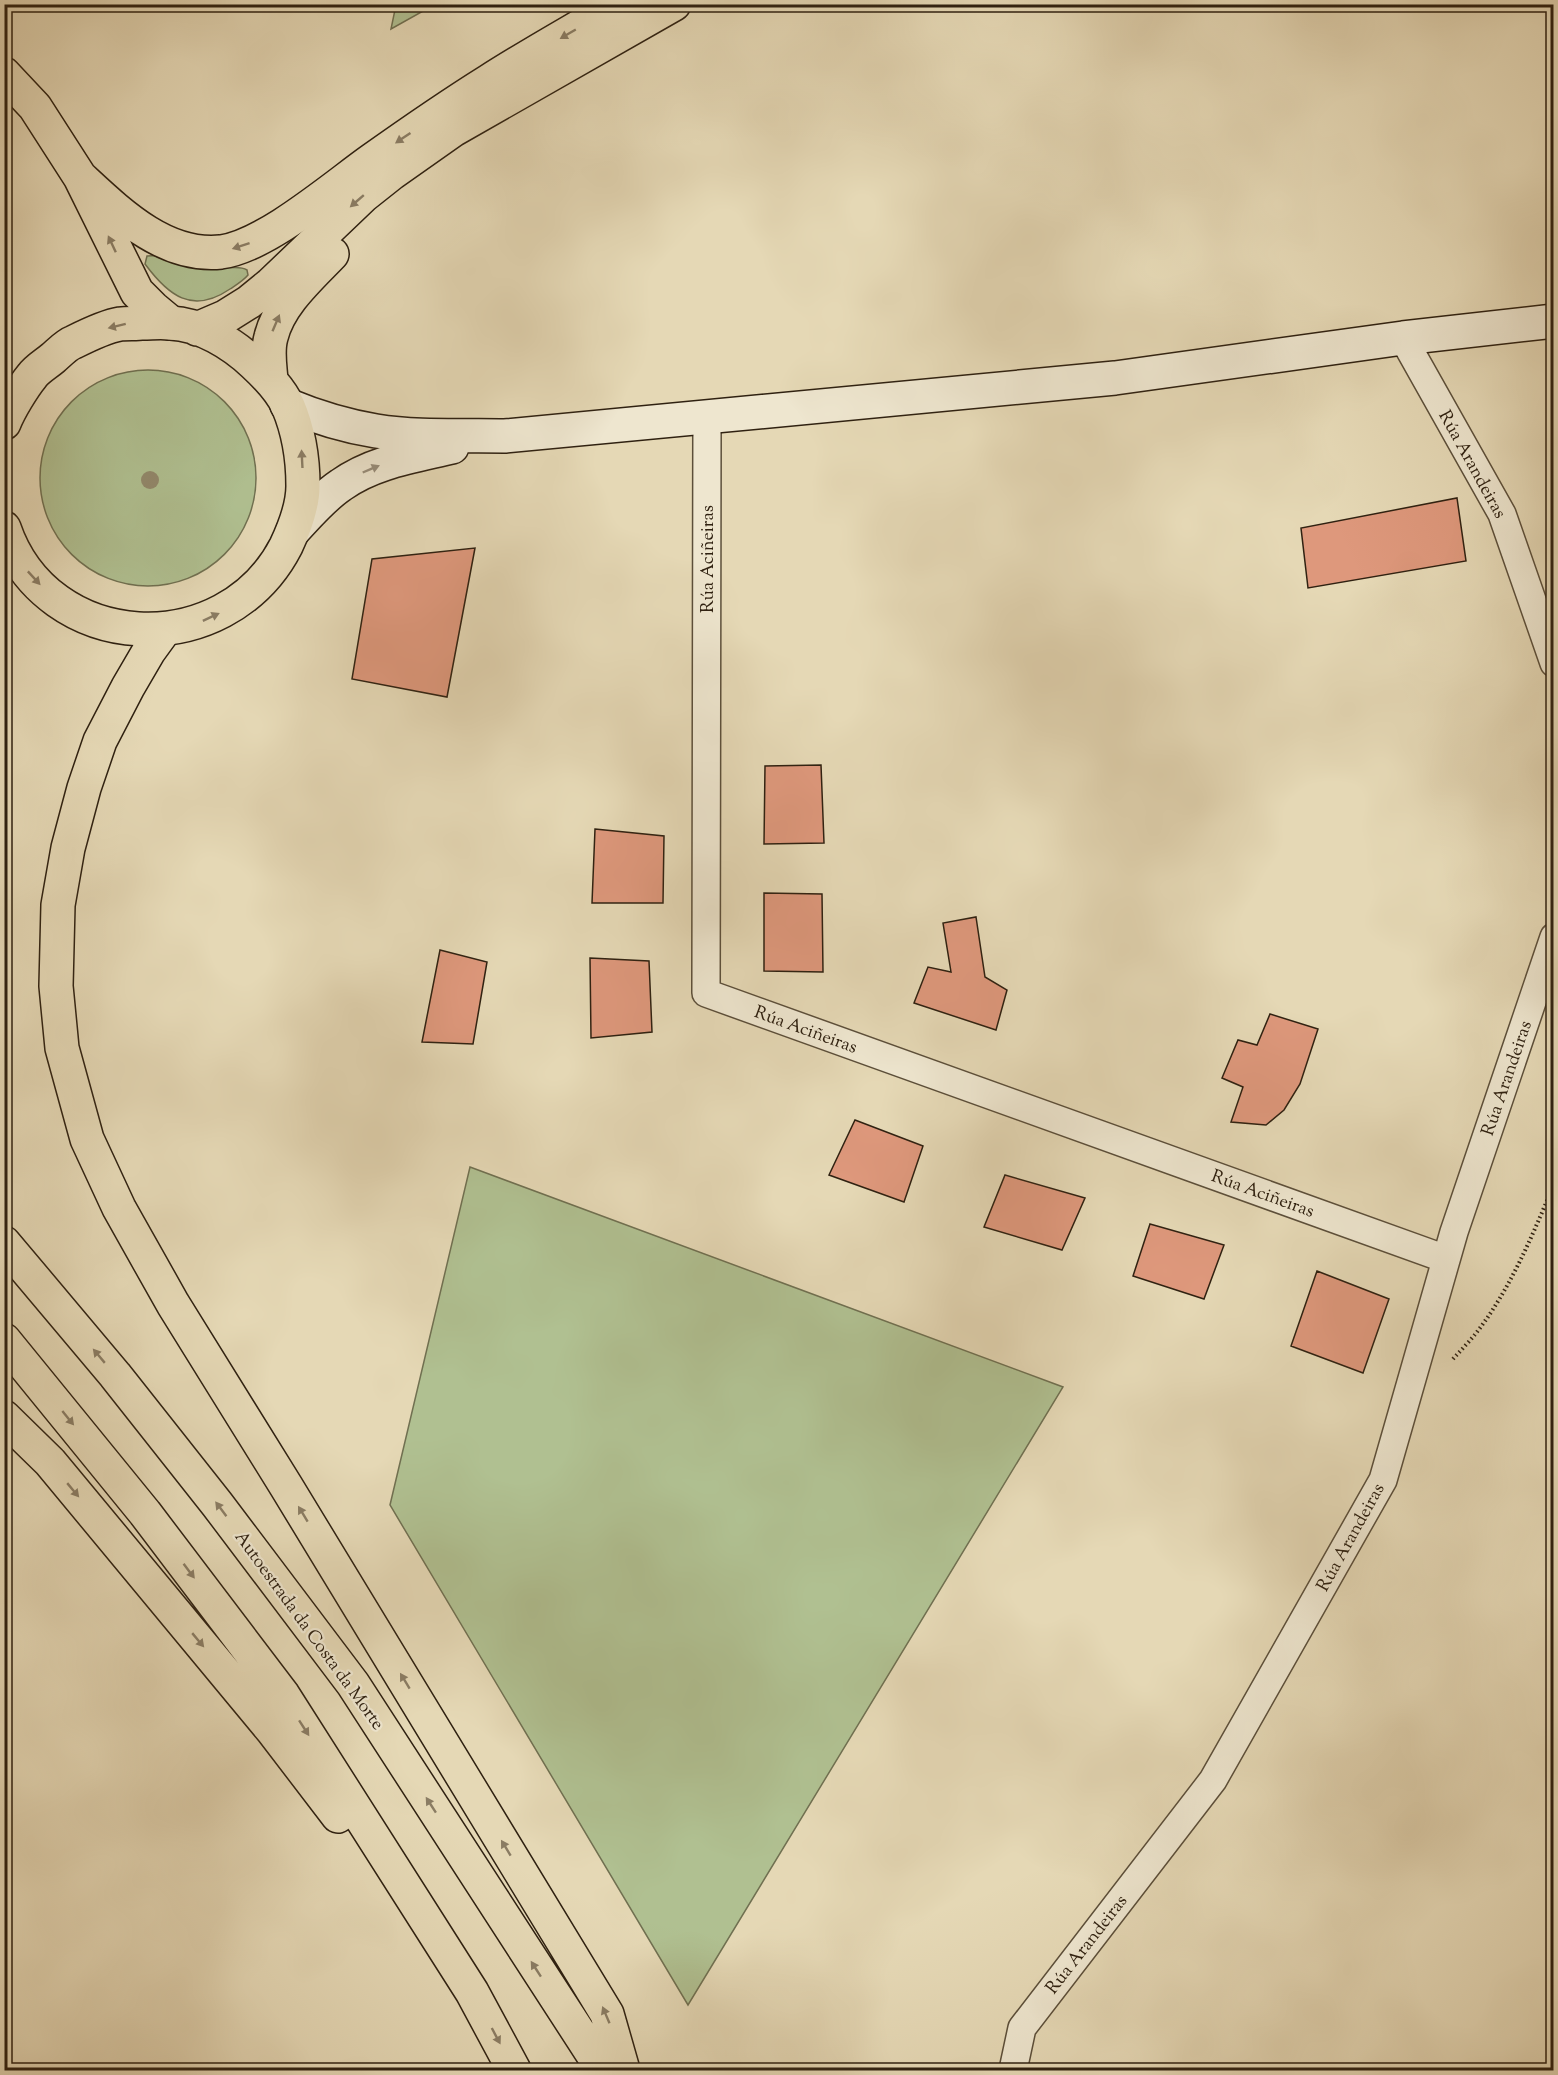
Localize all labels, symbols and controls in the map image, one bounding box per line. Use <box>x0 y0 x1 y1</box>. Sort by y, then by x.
one-way arrow <box>559 29 576 39</box>
one-way arrow <box>395 133 412 144</box>
one-way arrow <box>350 194 365 207</box>
one-way arrow <box>108 235 117 252</box>
one-way arrow <box>232 241 250 251</box>
one-way arrow <box>271 314 281 332</box>
one-way arrow <box>108 322 126 332</box>
street label: Rúa Arandeiras <box>1431 406 1512 524</box>
one-way arrow <box>297 449 306 468</box>
one-way arrow <box>363 464 381 474</box>
street label: Rúa Aciñeiras <box>696 505 722 613</box>
one-way arrow <box>27 570 41 585</box>
one-way arrow <box>203 612 220 621</box>
street label: Rúa Aciñeiras <box>750 1000 860 1062</box>
street label: Rúa Arandeiras <box>1476 1018 1540 1140</box>
street label: Rúa Aciñeiras <box>1207 1164 1317 1226</box>
one-way arrow <box>93 1348 106 1364</box>
one-way arrow <box>61 1410 74 1425</box>
street label: Rúa Arandeiras <box>1311 1479 1392 1597</box>
one-way arrow <box>67 1482 80 1498</box>
one-way arrow <box>215 1501 227 1517</box>
one-way arrow <box>298 1506 309 1523</box>
street label: Autoestrada da Costa da Morte <box>227 1526 390 1736</box>
one-way arrow <box>183 1562 195 1578</box>
one-way arrow <box>191 1632 204 1647</box>
one-way arrow <box>399 1673 410 1689</box>
one-way arrow <box>299 1720 310 1736</box>
one-way arrow <box>425 1797 436 1813</box>
one-way arrow <box>501 1840 512 1856</box>
street label: Rúa Arandeiras <box>1040 1890 1135 2001</box>
one-way arrow <box>531 1961 542 1977</box>
one-way arrow <box>601 2005 611 2023</box>
one-way arrow <box>491 2028 501 2045</box>

